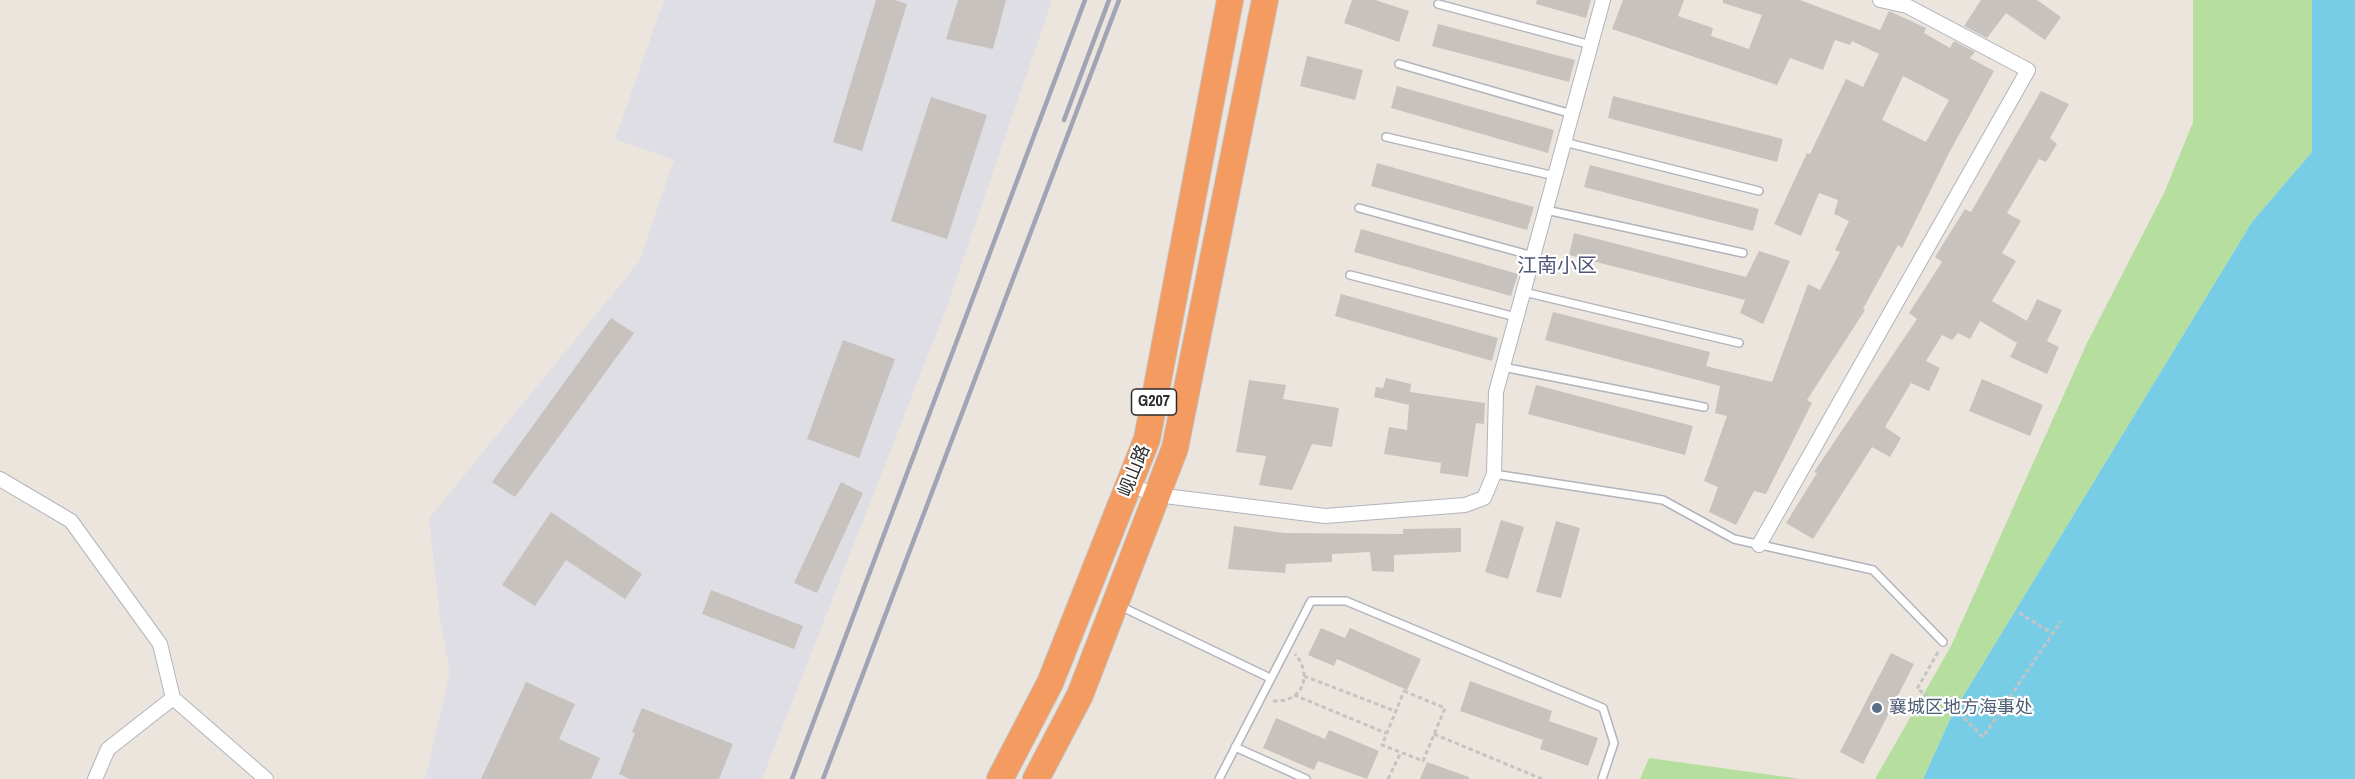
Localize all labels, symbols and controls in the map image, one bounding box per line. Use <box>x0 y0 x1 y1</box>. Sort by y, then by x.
district label: 江南小区 <box>1517 255 1597 279</box>
road number: G207 <box>1132 389 1176 415</box>
street label: 岘山路 <box>1115 442 1155 500</box>
place label: 襄城区地方海事处 <box>1889 697 2033 719</box>
marker: 襄城区地方海事处 <box>1870 701 1884 715</box>

